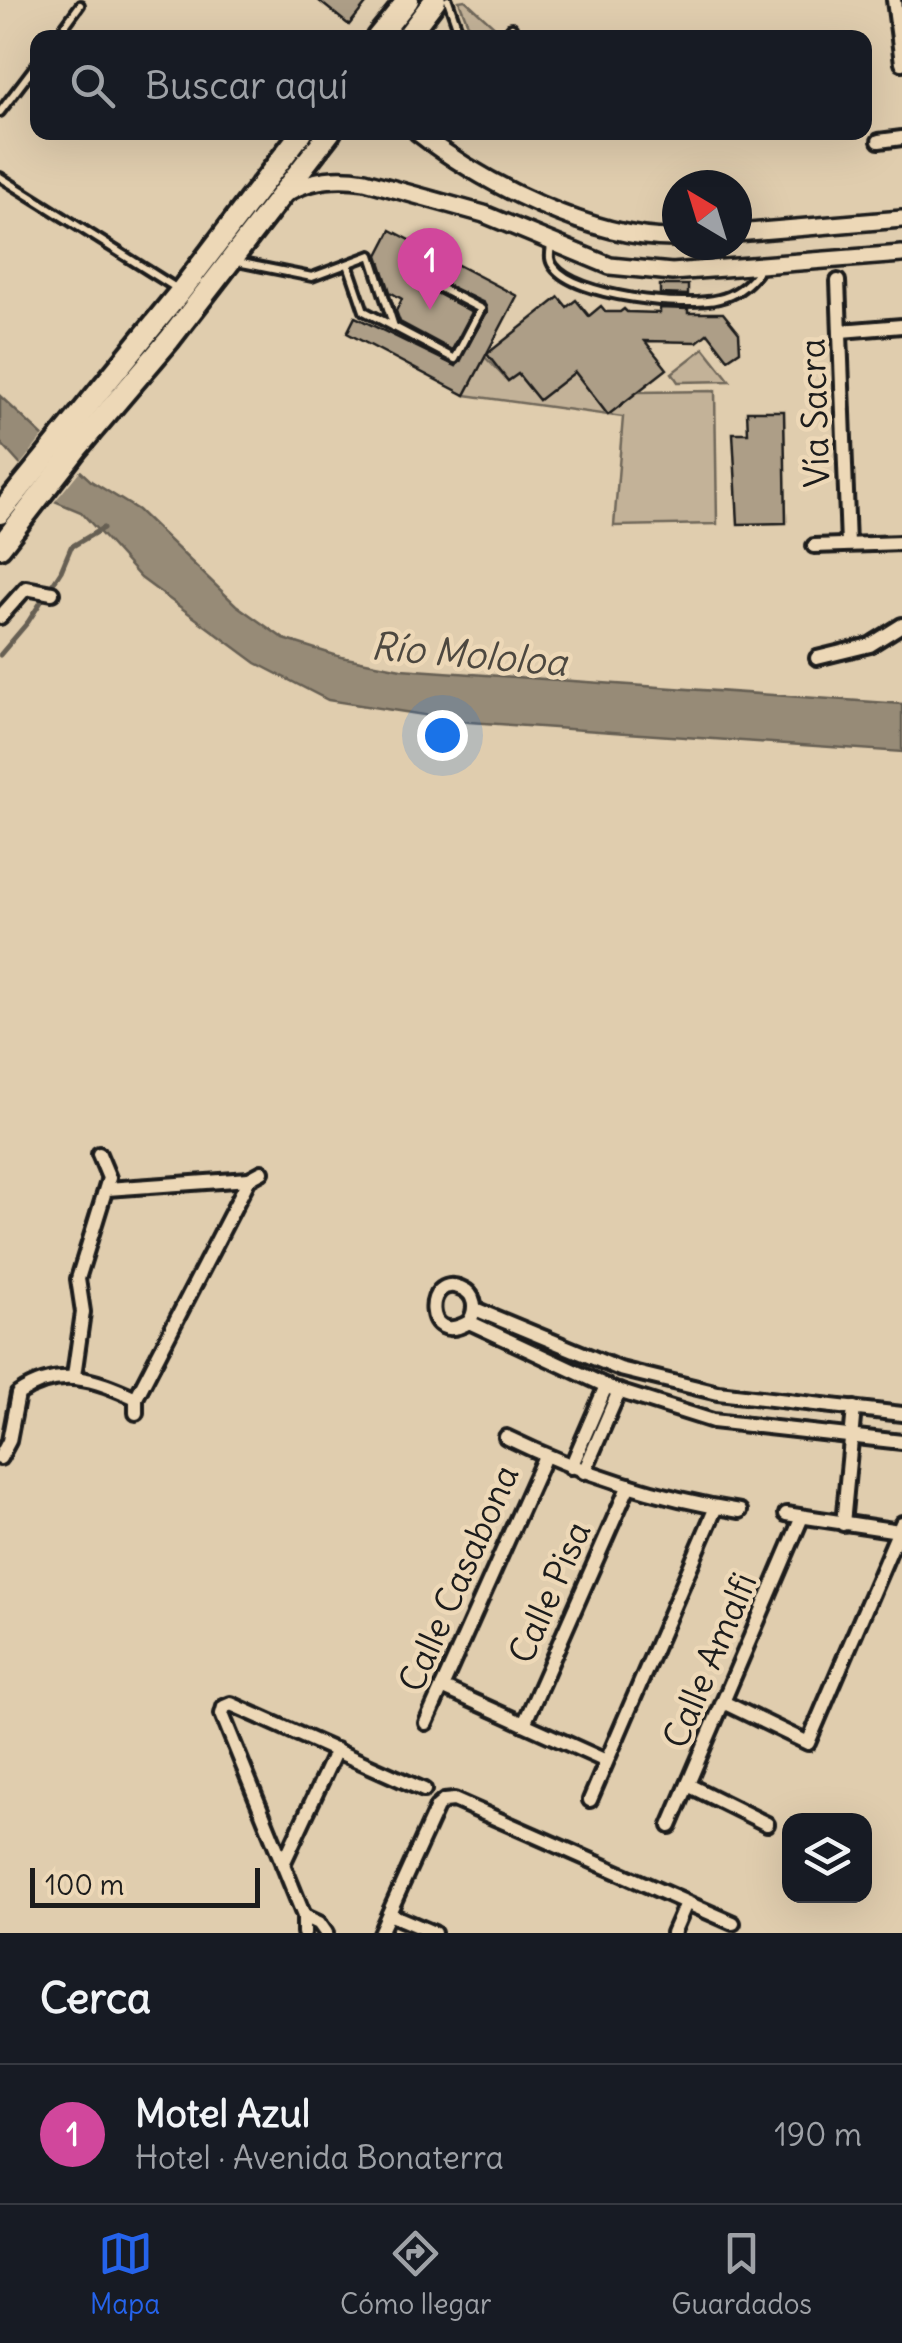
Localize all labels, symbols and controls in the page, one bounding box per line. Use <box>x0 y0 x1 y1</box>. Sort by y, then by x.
search box <box>30 30 872 140</box>
icon: search <box>65 58 120 113</box>
text: Buscar aquí <box>145 62 348 109</box>
north arrow <box>662 170 752 260</box>
pin: 1 <box>398 228 462 310</box>
street label: Vía Sacra <box>789 338 839 488</box>
water label: Río Mololoa <box>369 622 571 686</box>
your location <box>417 710 468 761</box>
street label: Calle Casabona <box>388 1458 528 1698</box>
street label: Calle Pisa <box>498 1514 600 1670</box>
street label: Calle Amalfi <box>652 1566 766 1754</box>
map controls <box>782 1813 872 1903</box>
button: layers <box>782 1813 872 1903</box>
scale bar <box>30 1863 260 1908</box>
text: 100 m <box>45 1867 124 1903</box>
text: Cerca <box>40 1972 151 2024</box>
text: Motel Azul <box>135 2090 310 2137</box>
text: 1 <box>66 2114 79 2155</box>
text: 190 m <box>774 2114 862 2155</box>
text: Hotel · Avenida Bonaterra <box>135 2137 504 2178</box>
tab: Mapa <box>90 2226 160 2322</box>
tab: Cómo llegar <box>340 2226 492 2322</box>
tab: Guardados <box>671 2226 812 2322</box>

